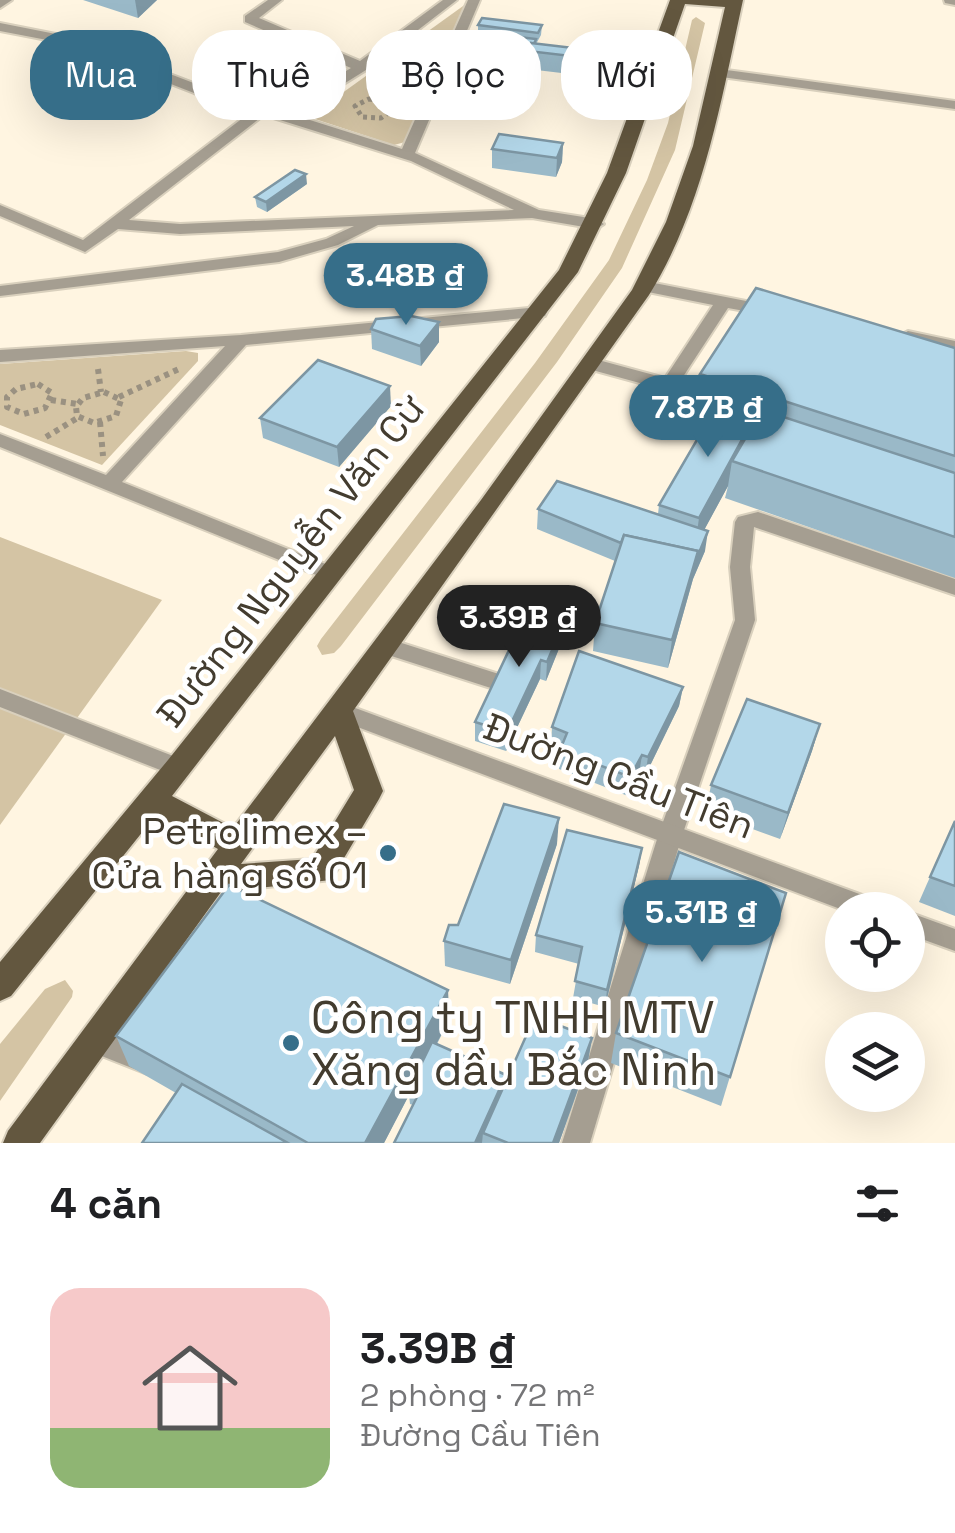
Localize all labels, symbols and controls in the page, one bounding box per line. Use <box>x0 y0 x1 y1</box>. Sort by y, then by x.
chip: Mua <box>30 30 172 120</box>
chip: Thuê <box>192 30 346 120</box>
chip: Bộ lọc <box>366 30 541 120</box>
chip: Mới <box>561 30 692 120</box>
pin: 3.48B ₫ <box>314 243 498 328</box>
text: 3.48B ₫ <box>346 255 466 295</box>
pin: 7.87B ₫ <box>616 375 800 460</box>
street label: Đường Nguyễn Văn Cừ <box>146 385 436 737</box>
text: 7.87B ₫ <box>651 387 765 427</box>
pin: 3.39B ₫ <box>427 585 611 670</box>
text: 3.39B ₫ <box>459 597 579 637</box>
street label: Đường Cầu Tiên <box>477 702 761 850</box>
place label: Petrolimex – Cửa hàng số 01 <box>91 807 368 899</box>
marker: Petrolimex – Cửa hàng số 01 <box>377 842 399 864</box>
pin: 5.31B ₫ <box>610 880 794 965</box>
text: 5.31B ₫ <box>645 892 759 932</box>
map controls <box>825 892 925 1112</box>
button: locate <box>825 892 925 992</box>
place label: Công ty TNHH MTV Xăng dầu Bắc Ninh <box>311 989 716 1098</box>
button: layers <box>825 1012 925 1112</box>
marker: Công ty TNHH MTV Xăng dầu Bắc Ninh <box>280 1032 302 1054</box>
icon: filters <box>850 1176 905 1231</box>
text: 4 căn <box>50 1177 162 1230</box>
text: 3.39B ₫ <box>360 1322 518 1375</box>
icon: home <box>130 1328 250 1448</box>
text: 2 phòng · 72 m² <box>360 1375 595 1415</box>
text: Đường Cầu Tiên <box>360 1415 601 1455</box>

